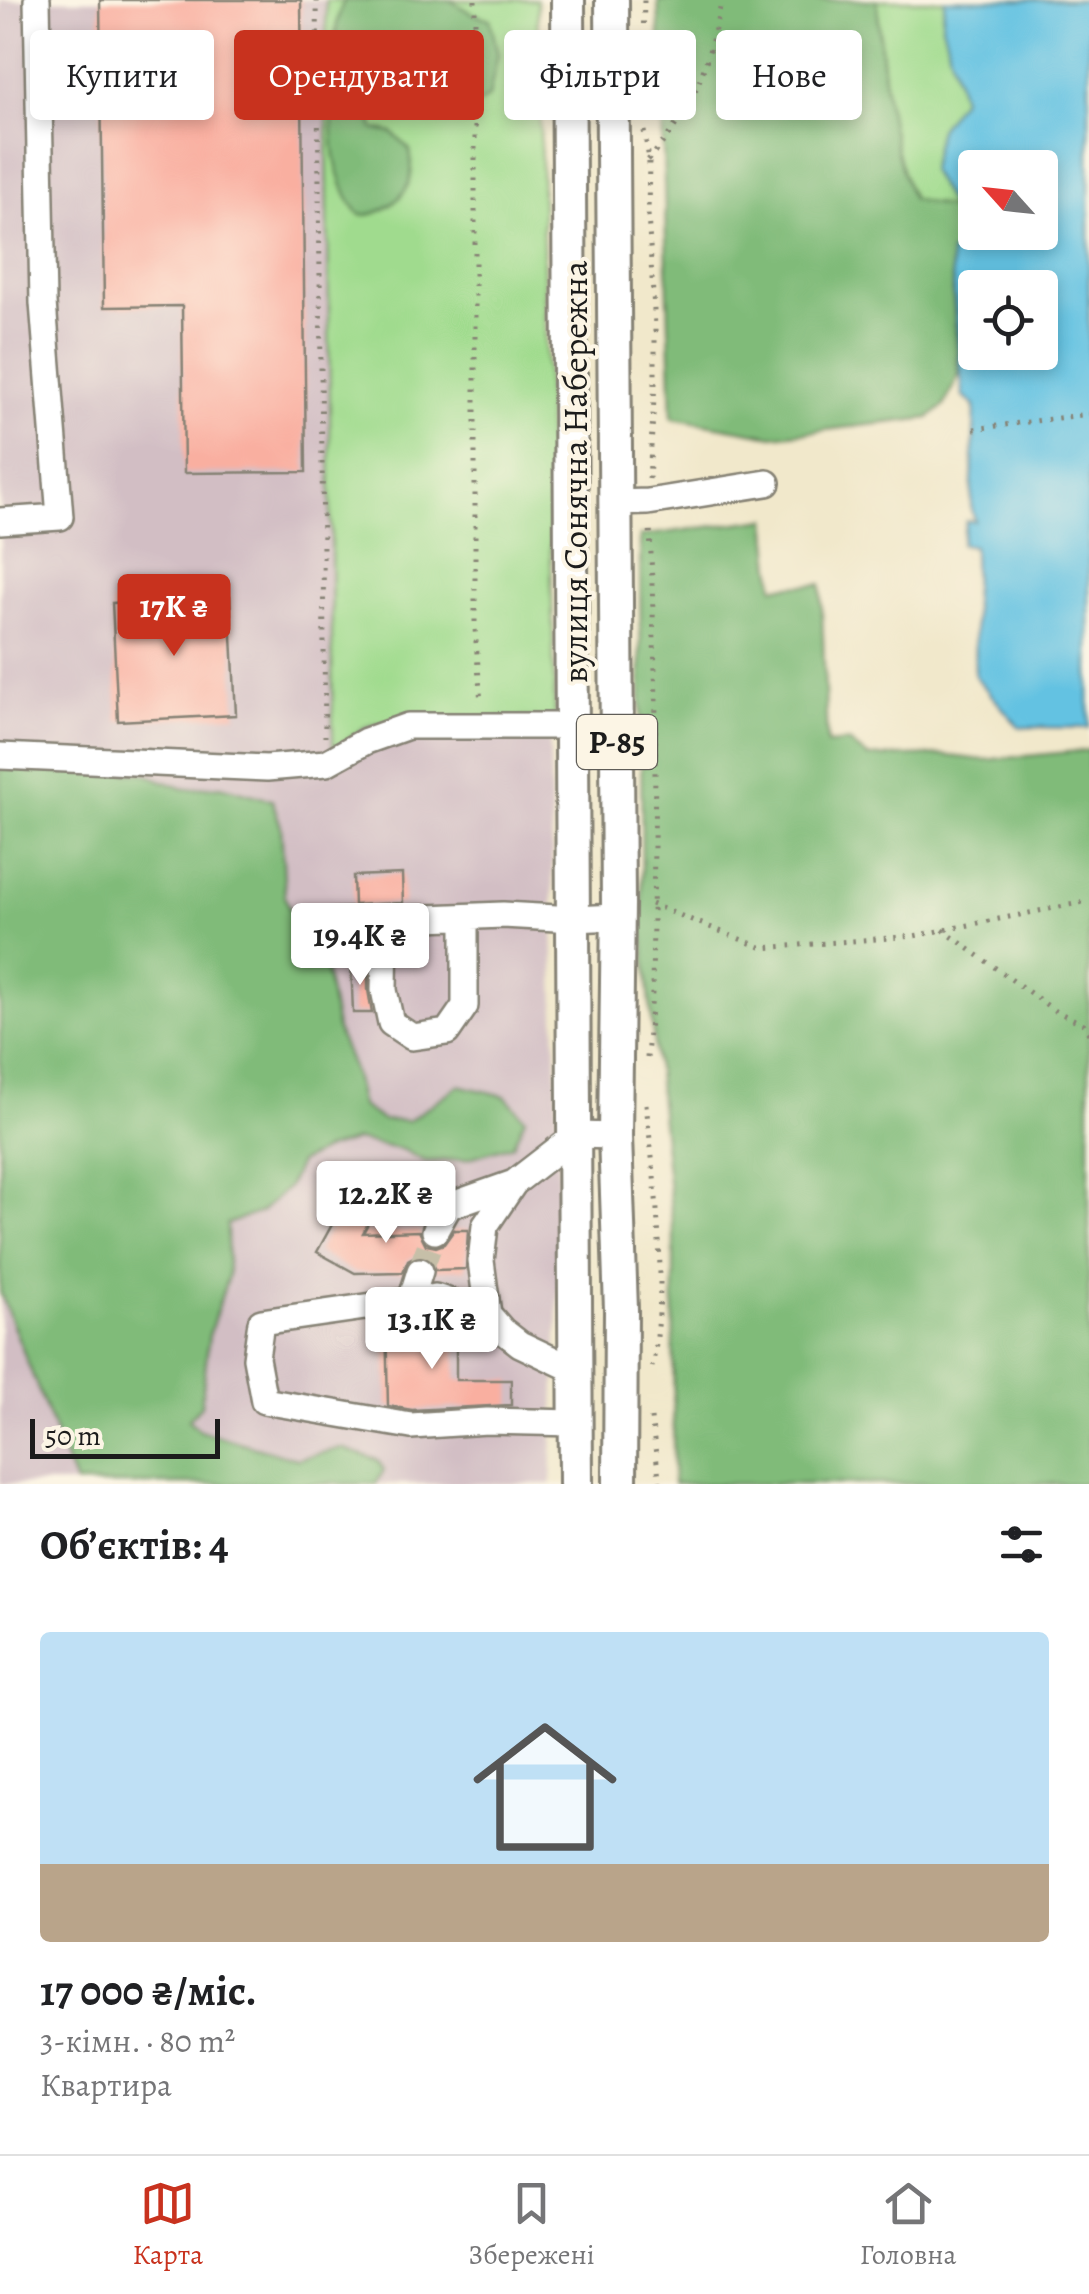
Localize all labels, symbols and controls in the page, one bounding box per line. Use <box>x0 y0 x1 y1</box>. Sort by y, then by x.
chip: Купити <box>30 30 214 120</box>
chip: Орендувати <box>234 30 484 120</box>
chip: Фільтри <box>504 30 696 120</box>
chip: Нове <box>716 30 862 120</box>
north arrow <box>958 150 1058 250</box>
map controls <box>958 150 1058 370</box>
street label: вулиця Сонячна Набережна <box>551 261 599 683</box>
button: locate <box>958 270 1058 370</box>
pin: 17K ₴ <box>104 574 244 659</box>
text: 17K ₴ <box>140 584 208 628</box>
road number: Р-85 <box>577 715 657 769</box>
pin: 19.4K ₴ <box>268 903 452 988</box>
text: 19.4K ₴ <box>313 913 407 957</box>
pin: 12.2K ₴ <box>294 1161 478 1246</box>
text: 12.2K ₴ <box>339 1171 433 1215</box>
pin: 13.1K ₴ <box>340 1287 524 1372</box>
text: 13.1K ₴ <box>387 1297 477 1341</box>
scale bar <box>30 1414 220 1458</box>
text: 50 m <box>45 1417 101 1455</box>
text: Об’єктів: 4 <box>40 1516 229 1573</box>
icon: filters <box>994 1517 1049 1572</box>
icon: home <box>455 1697 635 1877</box>
text: 17 000 ₴/міс. <box>40 1962 257 2019</box>
text: 3-кімн. · 80 m² <box>40 2019 235 2063</box>
text: Квартира <box>40 2063 172 2107</box>
tab: Карта <box>133 2176 203 2274</box>
tab: Збережені <box>468 2176 595 2274</box>
tab: Головна <box>860 2176 956 2274</box>

